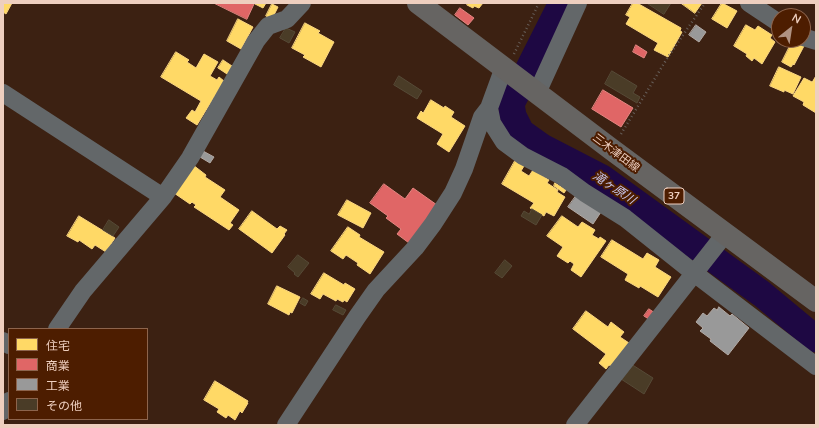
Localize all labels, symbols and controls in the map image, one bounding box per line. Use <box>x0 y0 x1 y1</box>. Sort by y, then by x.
north arrow <box>771 8 811 48</box>
text: N <box>789 10 804 27</box>
street label: 三木津田線 <box>590 131 642 175</box>
water label: 滝ヶ原川 <box>590 169 638 207</box>
road number: 37 <box>664 188 684 204</box>
legend <box>8 328 148 420</box>
text: 住宅 <box>46 338 70 353</box>
text: 商業 <box>46 358 70 373</box>
text: 工業 <box>46 378 70 393</box>
text: その他 <box>46 398 82 413</box>

